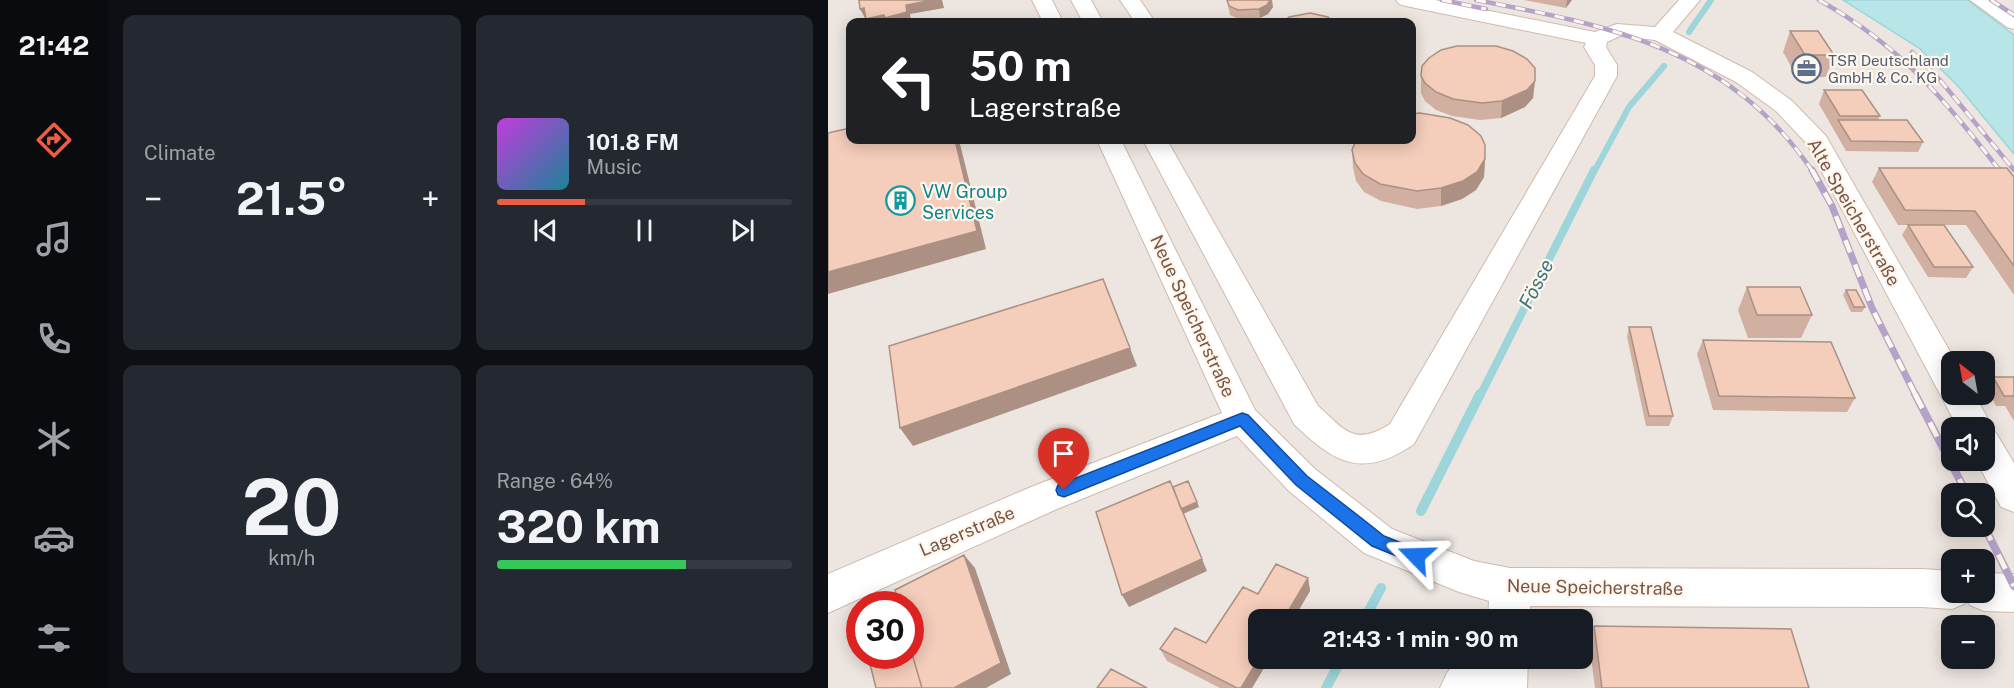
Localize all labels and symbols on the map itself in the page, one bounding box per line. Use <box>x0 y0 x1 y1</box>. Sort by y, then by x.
place label: TSR Deutschland GmbH & Co. KG <box>1828 52 1949 86</box>
office icon: TSR Deutschland GmbH & Co. KG <box>1791 53 1823 85</box>
street label: Alte Speicherstraße <box>1803 135 1905 289</box>
place label: VW Group Services <box>922 181 1007 223</box>
building icon: VW Group Services <box>885 185 917 217</box>
street label: Neue Speicherstraße <box>1146 232 1240 400</box>
water label: Fösse <box>1513 255 1559 313</box>
north arrow <box>1941 351 1995 405</box>
pin <box>1038 428 1089 490</box>
street label: Lagerstraße <box>916 501 1018 561</box>
position arrow <box>1384 524 1448 588</box>
street label: Neue Speicherstraße <box>1507 575 1683 599</box>
speed limit sign: 30 <box>846 591 924 669</box>

